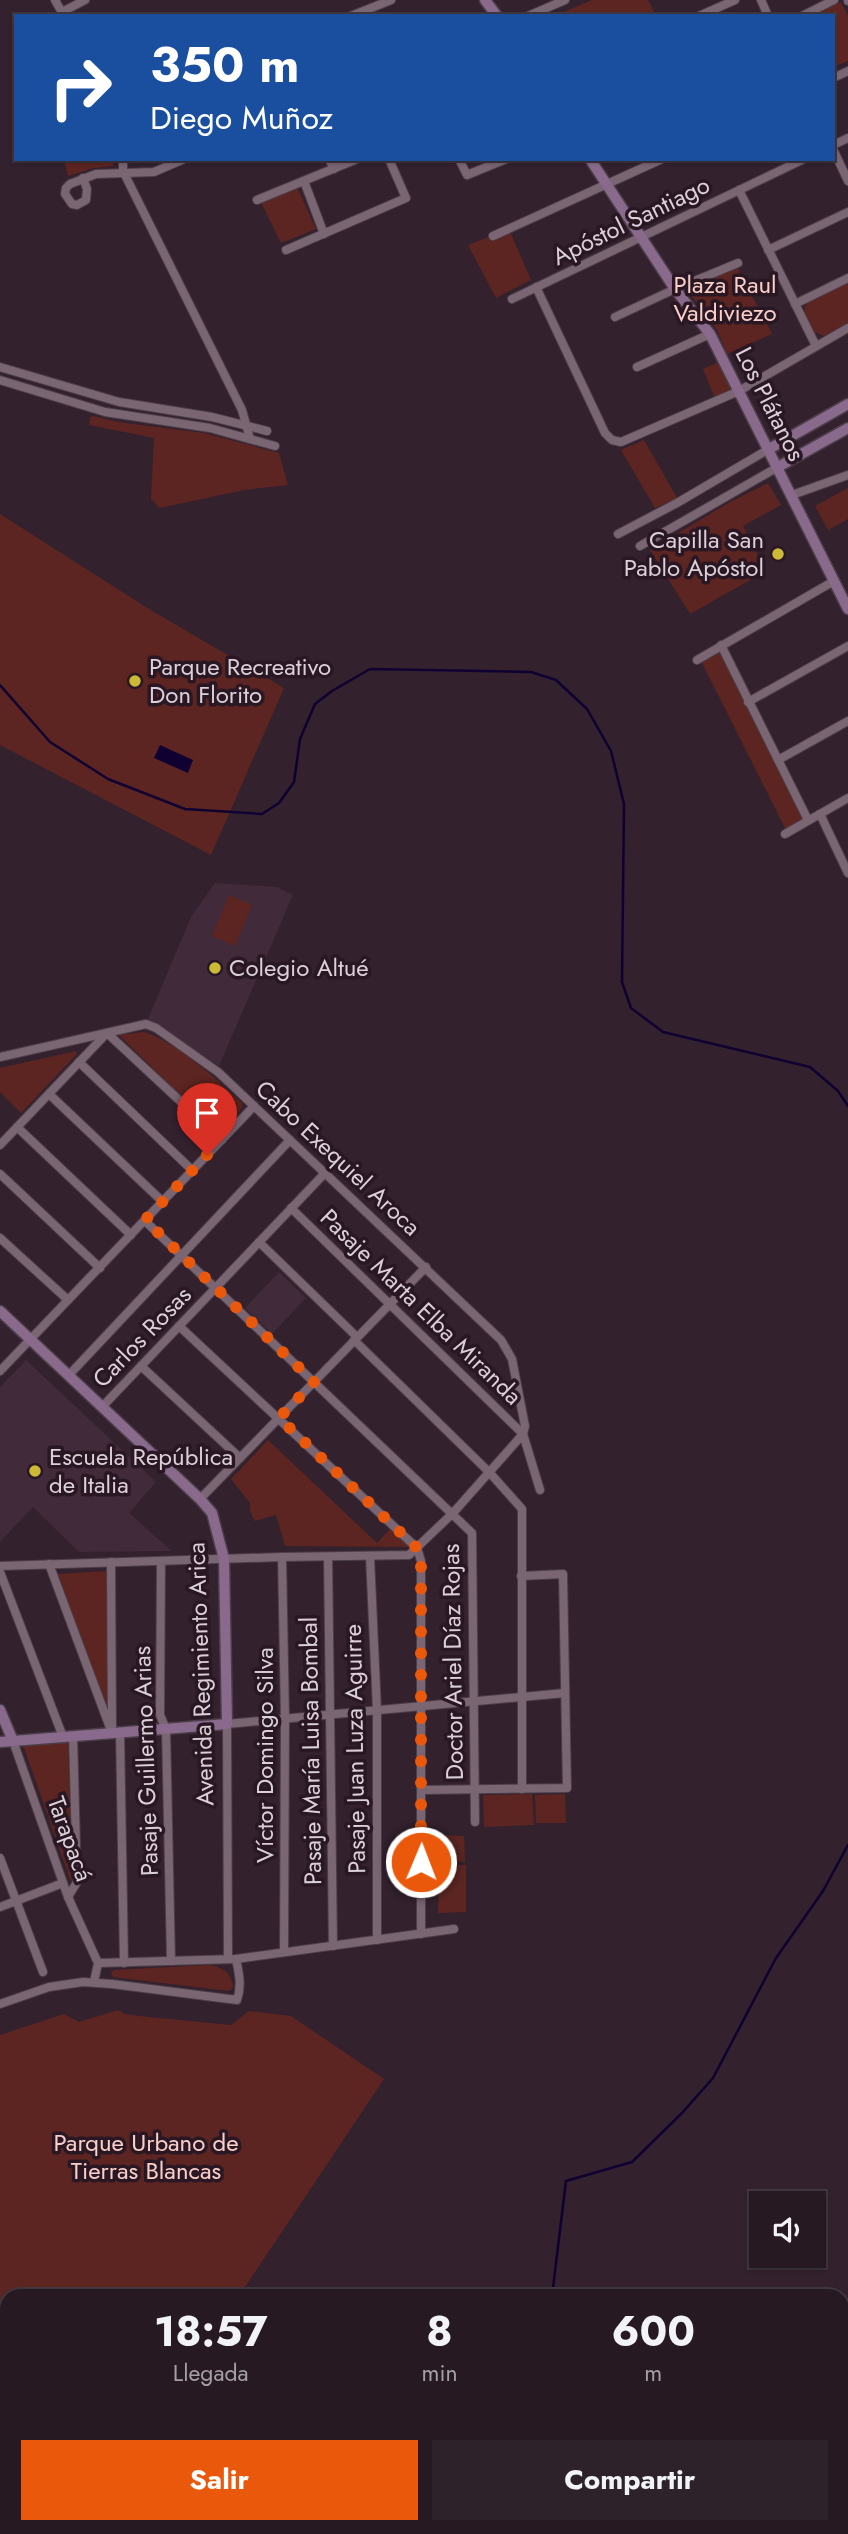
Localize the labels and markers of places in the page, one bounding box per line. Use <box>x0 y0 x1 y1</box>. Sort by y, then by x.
place label: Capilla San Pablo Apóstol <box>624 522 764 585</box>
marker: Capilla San Pablo Apóstol <box>770 546 786 562</box>
place label: Parque Recreativo Don Florito <box>149 649 331 712</box>
marker: Parque Recreativo Don Florito <box>127 673 143 689</box>
place label: Colegio Altué <box>229 950 369 985</box>
marker: Colegio Altué <box>207 960 223 976</box>
pin <box>177 1083 237 1155</box>
place label: Escuela República de Italia <box>49 1439 233 1502</box>
marker: Escuela República de Italia <box>27 1463 43 1479</box>

